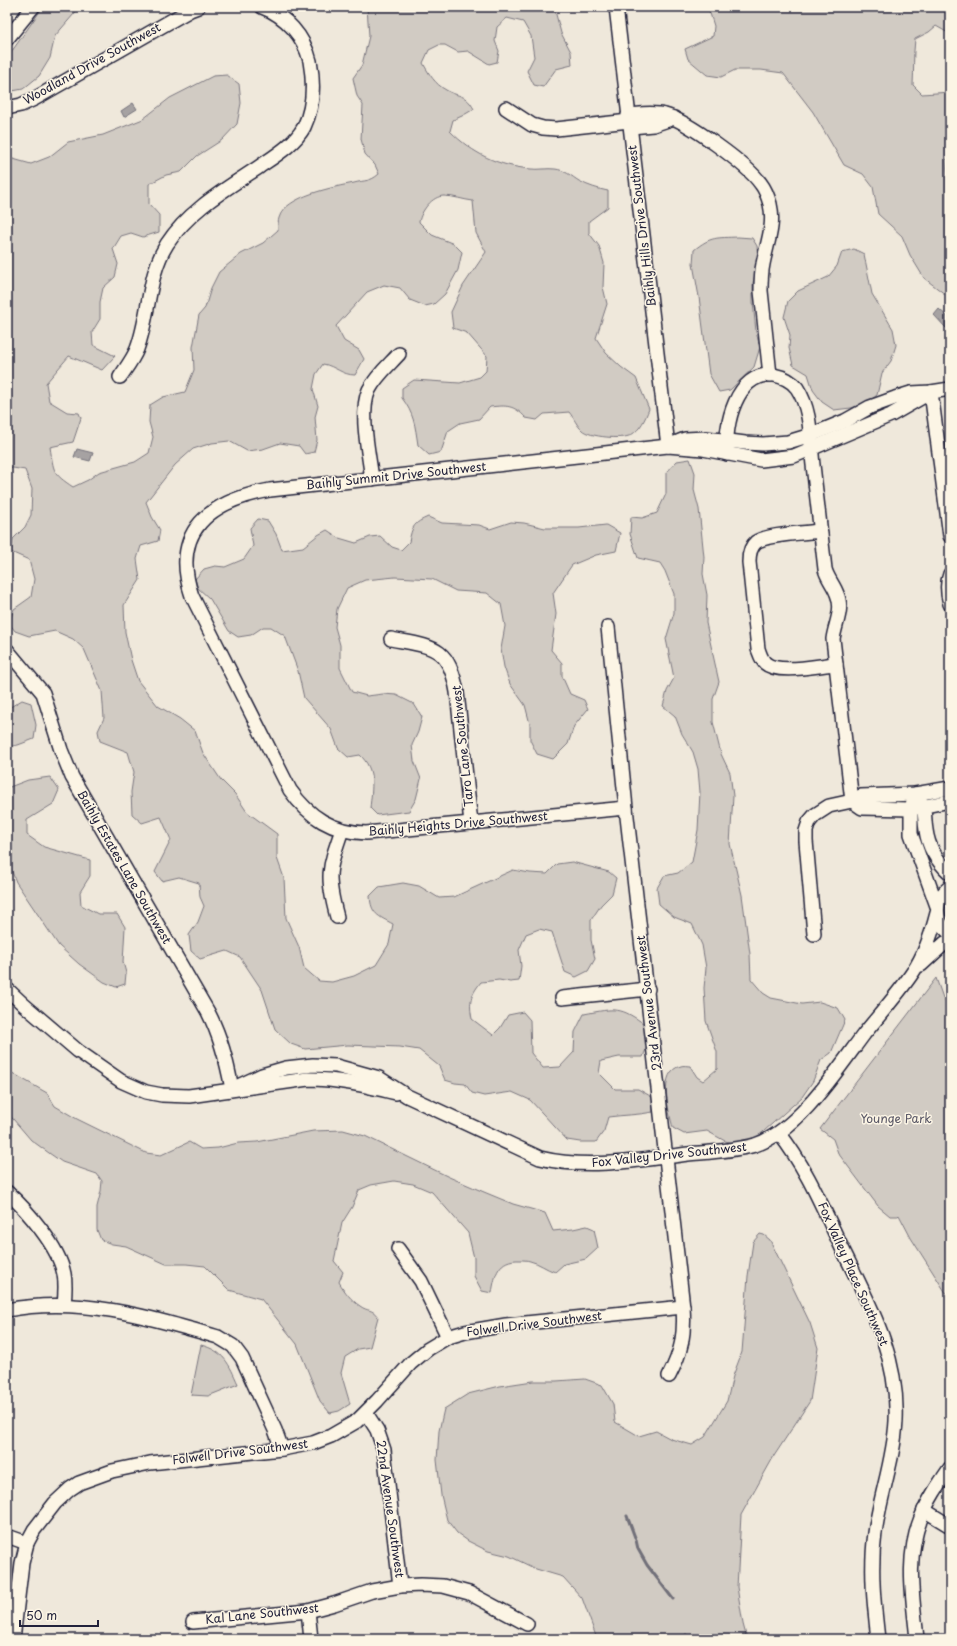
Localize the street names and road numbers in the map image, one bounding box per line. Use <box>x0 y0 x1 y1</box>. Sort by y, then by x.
street label: Woodland Drive Southwest <box>19 18 164 109</box>
street label: Baihly Hills Drive Southwest <box>622 144 660 308</box>
street label: Baihly Summit Drive Southwest <box>305 457 487 493</box>
street label: Taro Lane Southwest <box>447 684 477 808</box>
street label: Baihly Estates Lane Southwest <box>73 786 177 947</box>
street label: Baihly Heights Drive Southwest <box>367 806 549 840</box>
street label: 23rd Avenue Southwest <box>631 934 665 1072</box>
street label: Fox Valley Drive Southwest <box>590 1137 748 1171</box>
street label: Fox Valley Place Southwest <box>814 1199 894 1349</box>
street label: Folwell Drive Southwest <box>465 1306 603 1340</box>
street label: Folwell Drive Southwest <box>171 1434 309 1468</box>
street label: 22nd Avenue Southwest <box>372 1439 410 1579</box>
street label: Kal Lane Southwest <box>204 1598 320 1628</box>

